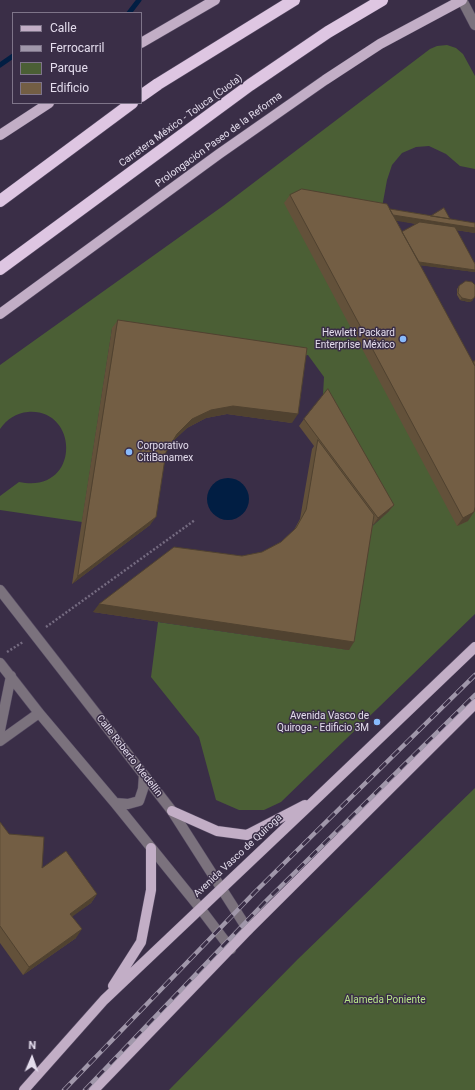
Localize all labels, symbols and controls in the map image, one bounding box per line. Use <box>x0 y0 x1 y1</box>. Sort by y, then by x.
legend <box>12 12 142 104</box>
text: Calle <box>50 21 77 35</box>
text: Ferrocarril <box>50 41 105 55</box>
text: Parque <box>50 61 88 75</box>
street label: Carretera México - Toluca (Cuota) <box>117 72 245 170</box>
text: Edificio <box>50 81 89 95</box>
street label: Prolongación Paseo de la Reforma <box>153 90 285 190</box>
place label: Hewlett Packard Enterprise México <box>315 327 395 350</box>
marker: Hewlett Packard Enterprise México <box>398 334 408 344</box>
place label: Corporativo CitiBanamex <box>137 440 193 464</box>
marker: Corporativo CitiBanamex <box>124 447 134 457</box>
place label: Avenida Vasco de Quiroga - Edificio 3M <box>277 710 369 734</box>
street label: Calle Roberto Medellín <box>93 713 165 799</box>
marker: Avenida Vasco de Quiroga - Edificio 3M <box>372 717 382 727</box>
street label: Avenida Vasco de Quiroga <box>191 812 285 900</box>
park label: Alameda Poniente <box>344 994 426 1006</box>
north arrow <box>12 1038 52 1078</box>
text: N <box>28 1039 37 1052</box>

